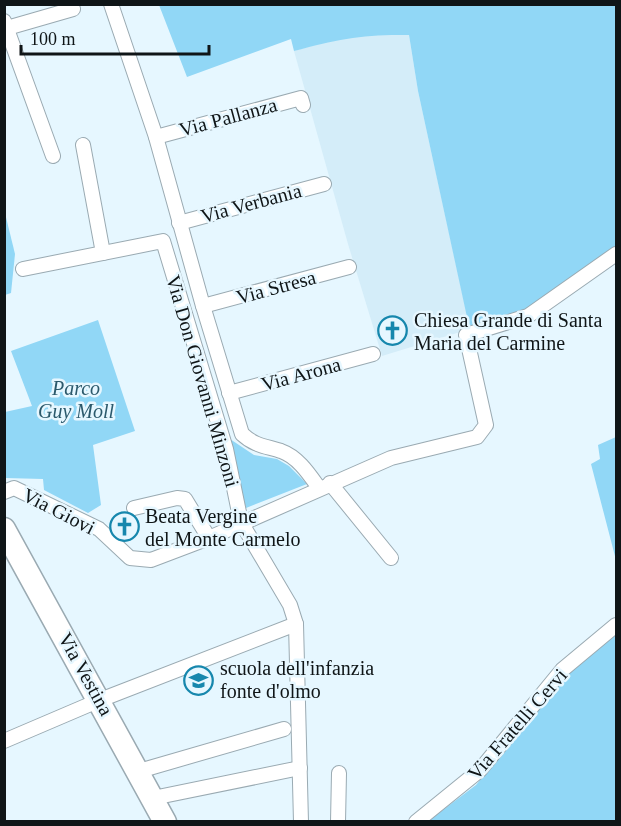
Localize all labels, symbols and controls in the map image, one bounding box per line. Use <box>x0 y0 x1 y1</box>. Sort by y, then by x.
scale bar <box>21 18 208 56</box>
text: 100 m <box>30 29 76 49</box>
street label: Via Pallanza <box>177 93 279 141</box>
street label: Via Verbania <box>198 179 304 227</box>
street label: Via Stresa <box>234 266 318 308</box>
street label: Via Don Giovanni Minzoni <box>162 273 244 490</box>
place label: Chiesa Grande di Santa Maria del Carmine <box>414 309 602 354</box>
church icon: Chiesa Grande di Santa Maria del Carmine <box>377 315 409 347</box>
street label: Via Arona <box>259 353 343 395</box>
park label: Parco Guy Moll <box>38 377 114 423</box>
street label: Via Giovi <box>19 483 99 539</box>
place label: Beata Vergine del Monte Carmelo <box>145 505 301 550</box>
church icon: Beata Vergine del Monte Carmelo <box>108 511 140 543</box>
street label: Via Vestina <box>54 629 118 719</box>
place label: scuola dell'infanzia fonte d'olmo <box>220 657 374 702</box>
school or university icon: scuola dell'infanzia fonte d'olmo <box>183 664 215 696</box>
street label: Via Fratelli Cervi <box>463 664 571 784</box>

